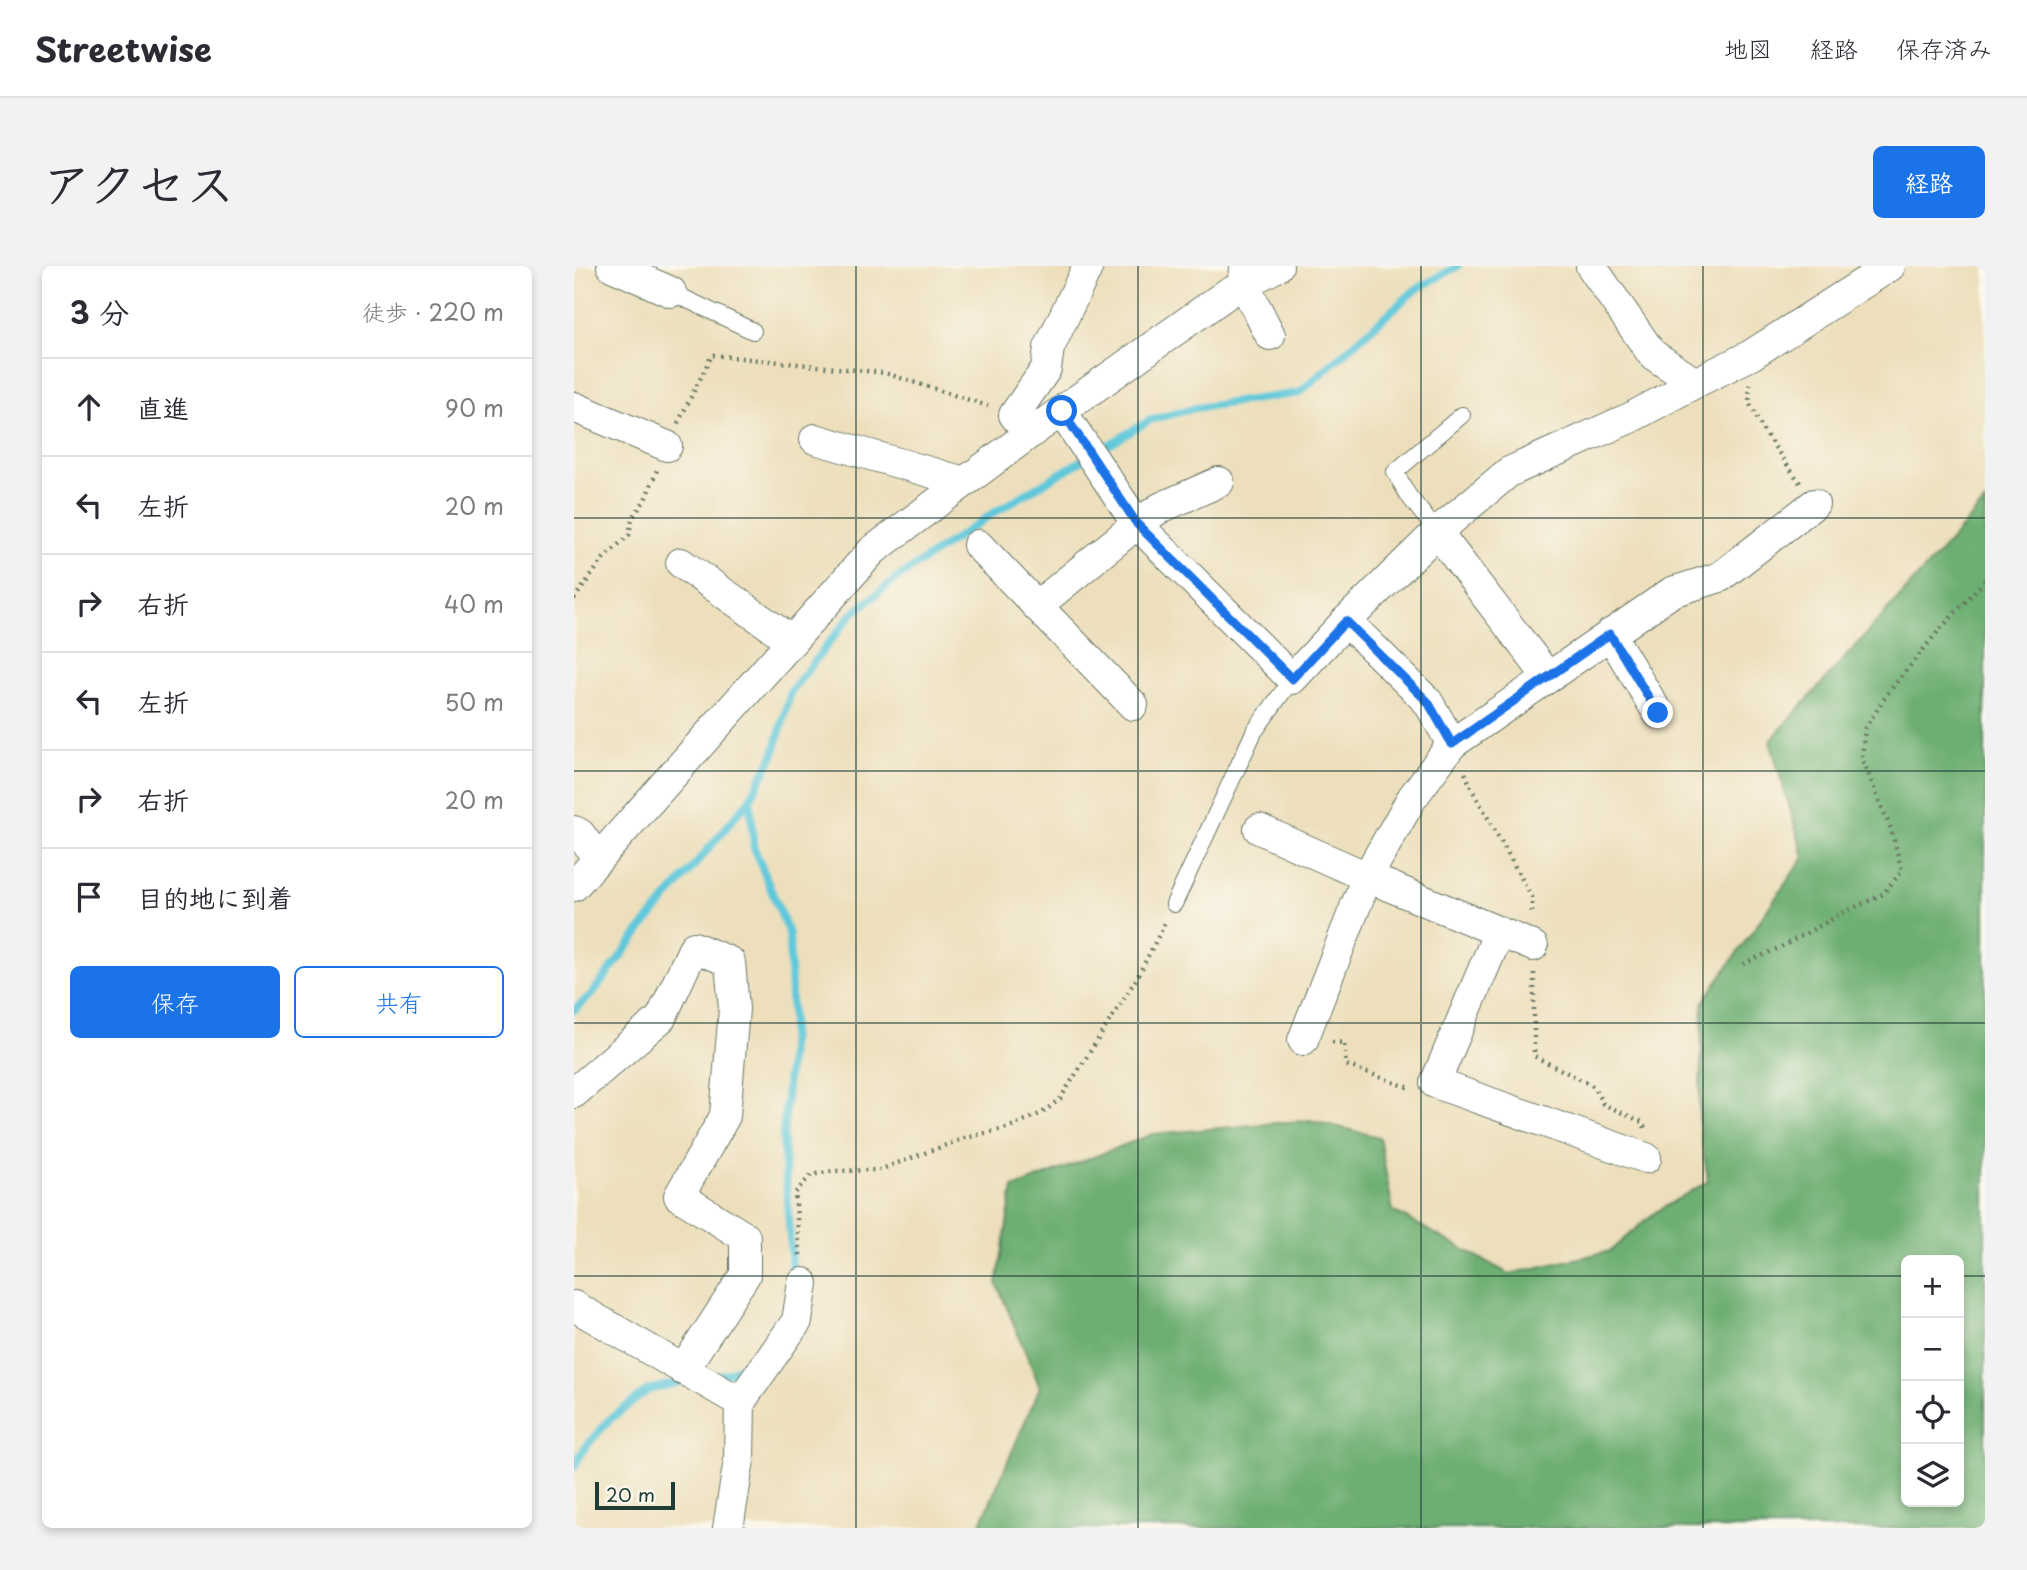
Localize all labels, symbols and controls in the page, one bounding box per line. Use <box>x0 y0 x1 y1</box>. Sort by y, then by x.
text: Streetwise <box>35 23 212 73</box>
text: 地図 <box>1724 30 1772 66</box>
text: 経路 <box>1810 30 1858 66</box>
text: 保存済み <box>1896 30 1992 66</box>
text: アクセス <box>42 145 235 219</box>
button: 経路 <box>1873 146 1985 218</box>
text: 3 分 <box>70 289 129 334</box>
text: 徒歩 · 220 m <box>362 294 504 329</box>
icon: ahead <box>70 388 108 426</box>
text: 直進 <box>137 388 189 427</box>
text: 90 m <box>445 390 504 425</box>
route start <box>1046 395 1077 426</box>
icon: left <box>70 486 108 524</box>
text: 左折 <box>137 486 189 525</box>
text: 20 m <box>445 488 504 523</box>
icon: right <box>70 584 108 622</box>
text: 右折 <box>137 584 189 623</box>
text: 40 m <box>444 586 504 621</box>
icon: left <box>70 682 108 720</box>
text: 左折 <box>137 682 189 721</box>
text: 50 m <box>444 684 504 719</box>
route end <box>1642 697 1673 728</box>
icon: right <box>70 780 108 818</box>
text: 右折 <box>137 780 189 819</box>
text: 20 m <box>445 782 504 817</box>
icon: arrive <box>70 878 108 916</box>
text: 目的地に到着 <box>137 878 293 917</box>
button: 保存 <box>70 966 280 1038</box>
button: 共有 <box>294 966 504 1038</box>
map controls <box>1901 1255 1964 1507</box>
button: + <box>1901 1255 1964 1318</box>
button: − <box>1901 1318 1964 1381</box>
button: locate <box>1901 1381 1964 1444</box>
button: layers <box>1901 1444 1964 1507</box>
scale bar <box>595 1479 676 1511</box>
text: 20 m <box>606 1480 655 1508</box>

